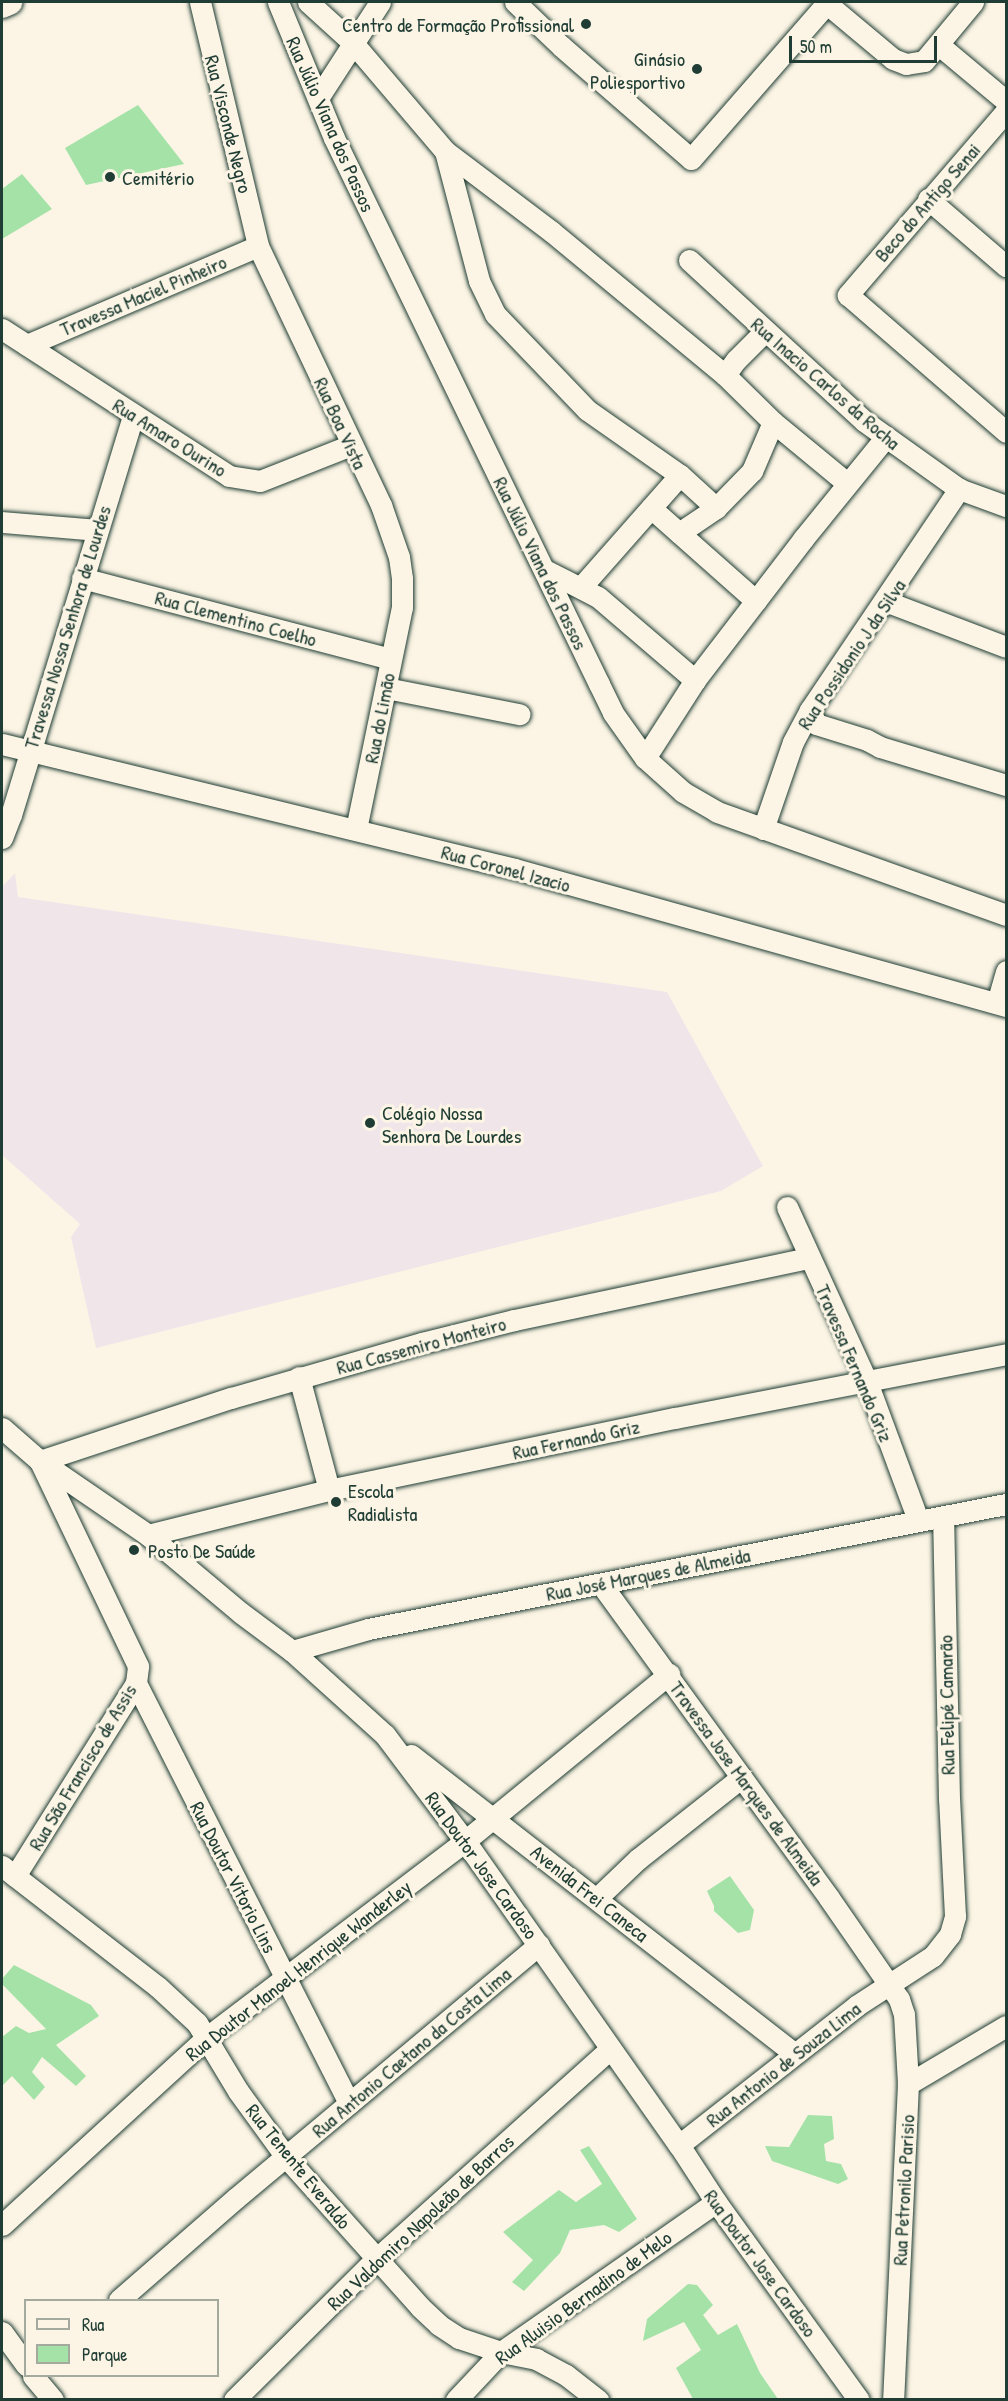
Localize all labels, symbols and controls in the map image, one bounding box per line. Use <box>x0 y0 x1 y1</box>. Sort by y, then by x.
place label: Centro de Formação Profissional <box>342 12 574 36</box>
marker: Centro de Formação Profissional <box>579 17 593 31</box>
scale bar <box>792 24 940 62</box>
street label: Rua Júlio Viana dos Passos <box>282 33 380 215</box>
text: 50 m <box>800 34 832 59</box>
place label: Ginásio Poliesportivo <box>590 46 685 93</box>
street label: Rua Visconde Negro <box>200 52 258 196</box>
marker: Ginásio Poliesportivo <box>690 62 704 76</box>
street label: Beco do Antigo Senai <box>869 138 985 266</box>
place label: Cemitério <box>122 165 194 189</box>
marker: Cemitério <box>103 170 117 184</box>
street label: Travessa Maciel Pinheiro <box>56 249 230 341</box>
street label: Rua Inacio Carlos da Rocha <box>747 312 905 454</box>
street label: Rua Boa Vista <box>309 373 373 473</box>
street label: Rua Amaro Ourino <box>109 393 231 481</box>
street label: Rua Júlio Viana dos Passos <box>489 473 593 653</box>
street label: Travessa Nossa Senhora de Lourdes <box>19 502 115 752</box>
street label: Rua Possidonio J da Silva <box>792 574 910 734</box>
street label: Rua Clementino Coelho <box>153 585 319 651</box>
street label: Rua do Limão <box>359 671 399 765</box>
street label: Rua Coronel Izacio <box>439 839 573 897</box>
place label: Colégio Nossa Senhora De Lourdes <box>382 1100 521 1147</box>
marker: Colégio Nossa Senhora De Lourdes <box>363 1116 377 1130</box>
street label: Travessa Fernando Griz <box>811 1281 899 1445</box>
street label: Rua Cassemiro Monteiro <box>334 1311 508 1379</box>
street label: Rua Fernando Griz <box>510 1414 642 1464</box>
place label: Escola Radialista <box>348 1478 417 1525</box>
marker: Escola Radialista <box>329 1495 343 1509</box>
place label: Posto De Saúde <box>148 1538 256 1562</box>
marker: Posto De Saúde <box>125 1541 143 1559</box>
street label: Rua José Marques de Almeida <box>544 1542 752 1606</box>
street label: Rua Felipé Camarão <box>933 1635 959 1775</box>
street label: Travessa Jose Marques de Almeida <box>665 1676 829 1890</box>
street label: Rua São Francisco de Assis <box>23 1680 141 1854</box>
street label: Rua Doutor Jose Cardoso <box>421 1787 543 1943</box>
street label: Rua Doutor Vitorio Lins <box>186 1797 282 1957</box>
street label: Avenida Frei Caneca <box>526 1839 654 1947</box>
street label: Rua Doutor Manoel Henrique Wanderley <box>180 1874 416 2066</box>
street label: Rua Antonio Caetano da Costa Lima <box>307 1962 515 2142</box>
street label: Rua Antonio de Souza Lima <box>701 1996 865 2132</box>
street label: Rua Tenente Everaldo <box>241 2099 357 2233</box>
street label: Rua Petronilo Parisio <box>887 2114 919 2266</box>
street label: Rua Valdomiro Napoleão de Barros <box>322 2129 518 2315</box>
street label: Rua Doutor Jose Cardoso <box>700 2185 822 2341</box>
street label: Rua Aluisio Bernadino de Melo <box>490 2225 676 2369</box>
legend <box>24 2299 219 2377</box>
text: Rua <box>82 2312 104 2337</box>
text: Parque <box>82 2342 127 2367</box>

